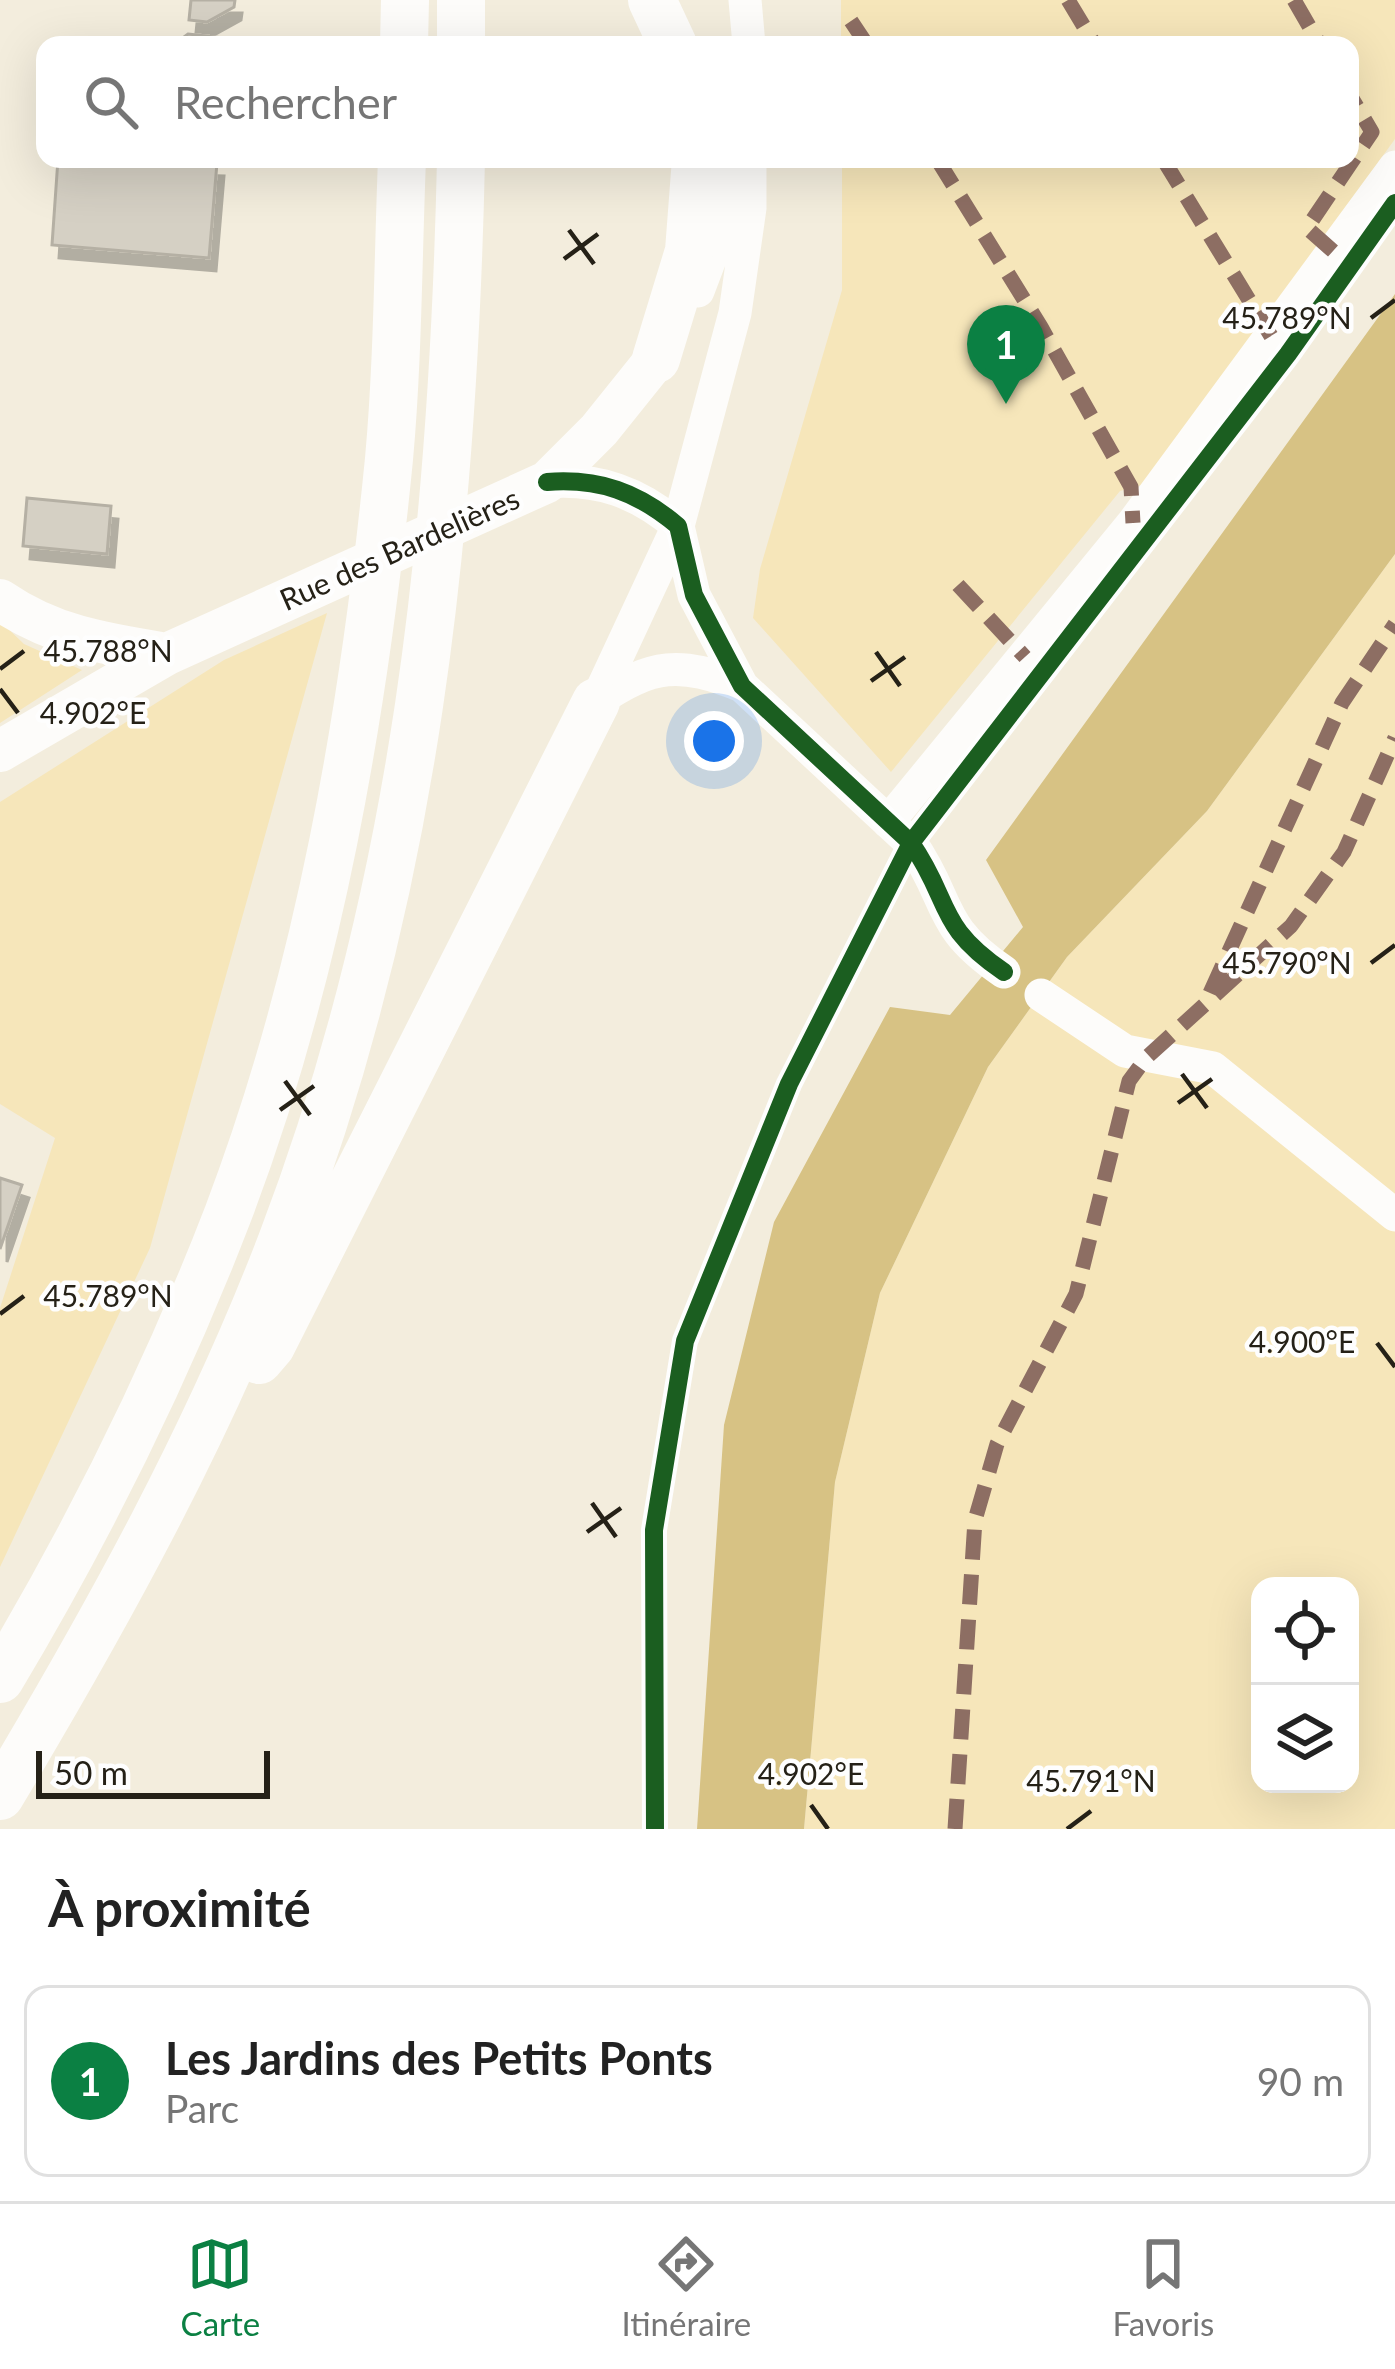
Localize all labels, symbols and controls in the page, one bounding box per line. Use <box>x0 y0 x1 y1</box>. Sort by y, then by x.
search box <box>36 36 1359 168</box>
icon: search <box>78 69 144 135</box>
text: Rechercher <box>174 75 397 129</box>
text: 45.789°N <box>1222 299 1352 335</box>
pin: 1 <box>967 305 1045 404</box>
street label: Rue des Bardelières <box>274 479 524 617</box>
text: 45.788°N <box>43 632 173 668</box>
text: 4.902°E <box>40 694 146 730</box>
your location <box>684 711 744 771</box>
text: 45.790°N <box>1222 944 1352 980</box>
text: 45.789°N <box>43 1277 173 1313</box>
text: 4.900°E <box>1249 1323 1355 1359</box>
map controls <box>1251 1577 1359 1793</box>
button: locate <box>1251 1577 1359 1685</box>
button: layers <box>1251 1685 1359 1793</box>
scale bar <box>36 1745 270 1798</box>
text: 50 m <box>54 1752 128 1792</box>
text: 4.902°E <box>758 1755 864 1791</box>
text: 45.791°N <box>1026 1762 1156 1798</box>
text: À proximité <box>48 1877 311 1938</box>
text: Les Jardins des Petits Ponts <box>165 2031 713 2085</box>
text: 1 <box>79 2058 101 2104</box>
text: 90 m <box>1257 2058 1344 2104</box>
text: Parc <box>165 2085 239 2131</box>
tab: Carte <box>181 2231 260 2343</box>
tab: Itinéraire <box>621 2231 751 2343</box>
tab: Favoris <box>1112 2231 1214 2343</box>

